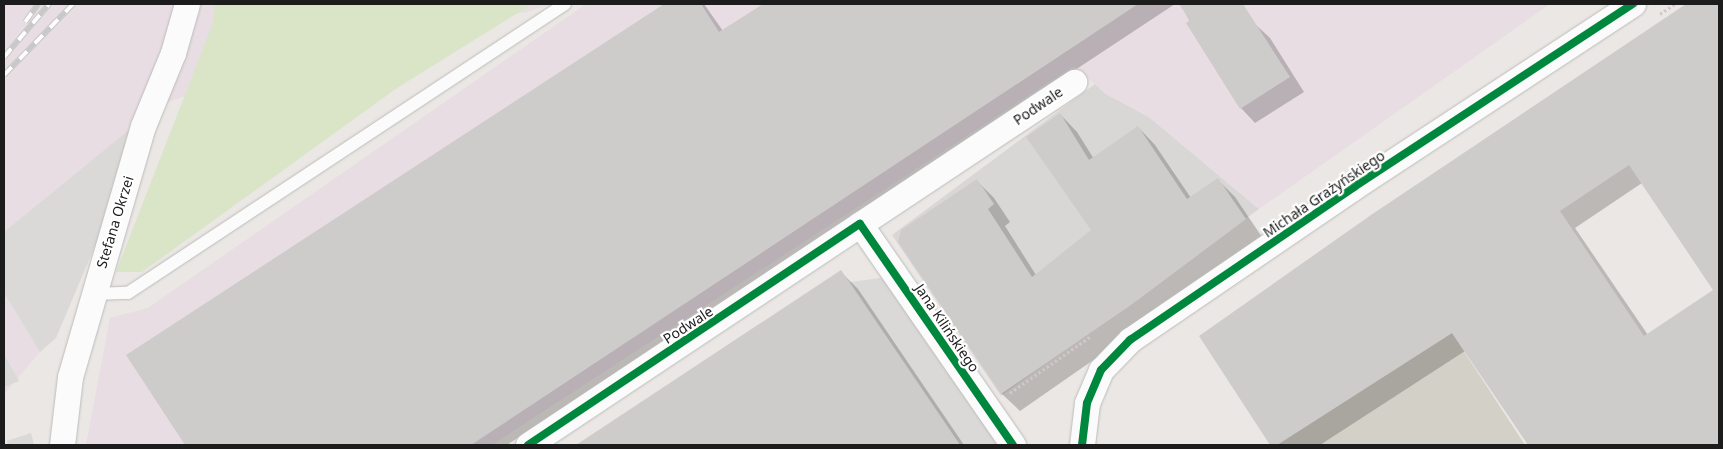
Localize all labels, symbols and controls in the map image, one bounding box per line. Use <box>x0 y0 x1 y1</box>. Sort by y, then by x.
street label: Podwale <box>1010 83 1066 129</box>
street label: Michała Grażyńskiego <box>1260 147 1388 241</box>
street label: Stefana Okrzei <box>93 174 137 270</box>
street label: Jana Kilińskiego <box>911 281 983 375</box>
street label: Podwale <box>660 303 716 347</box>

